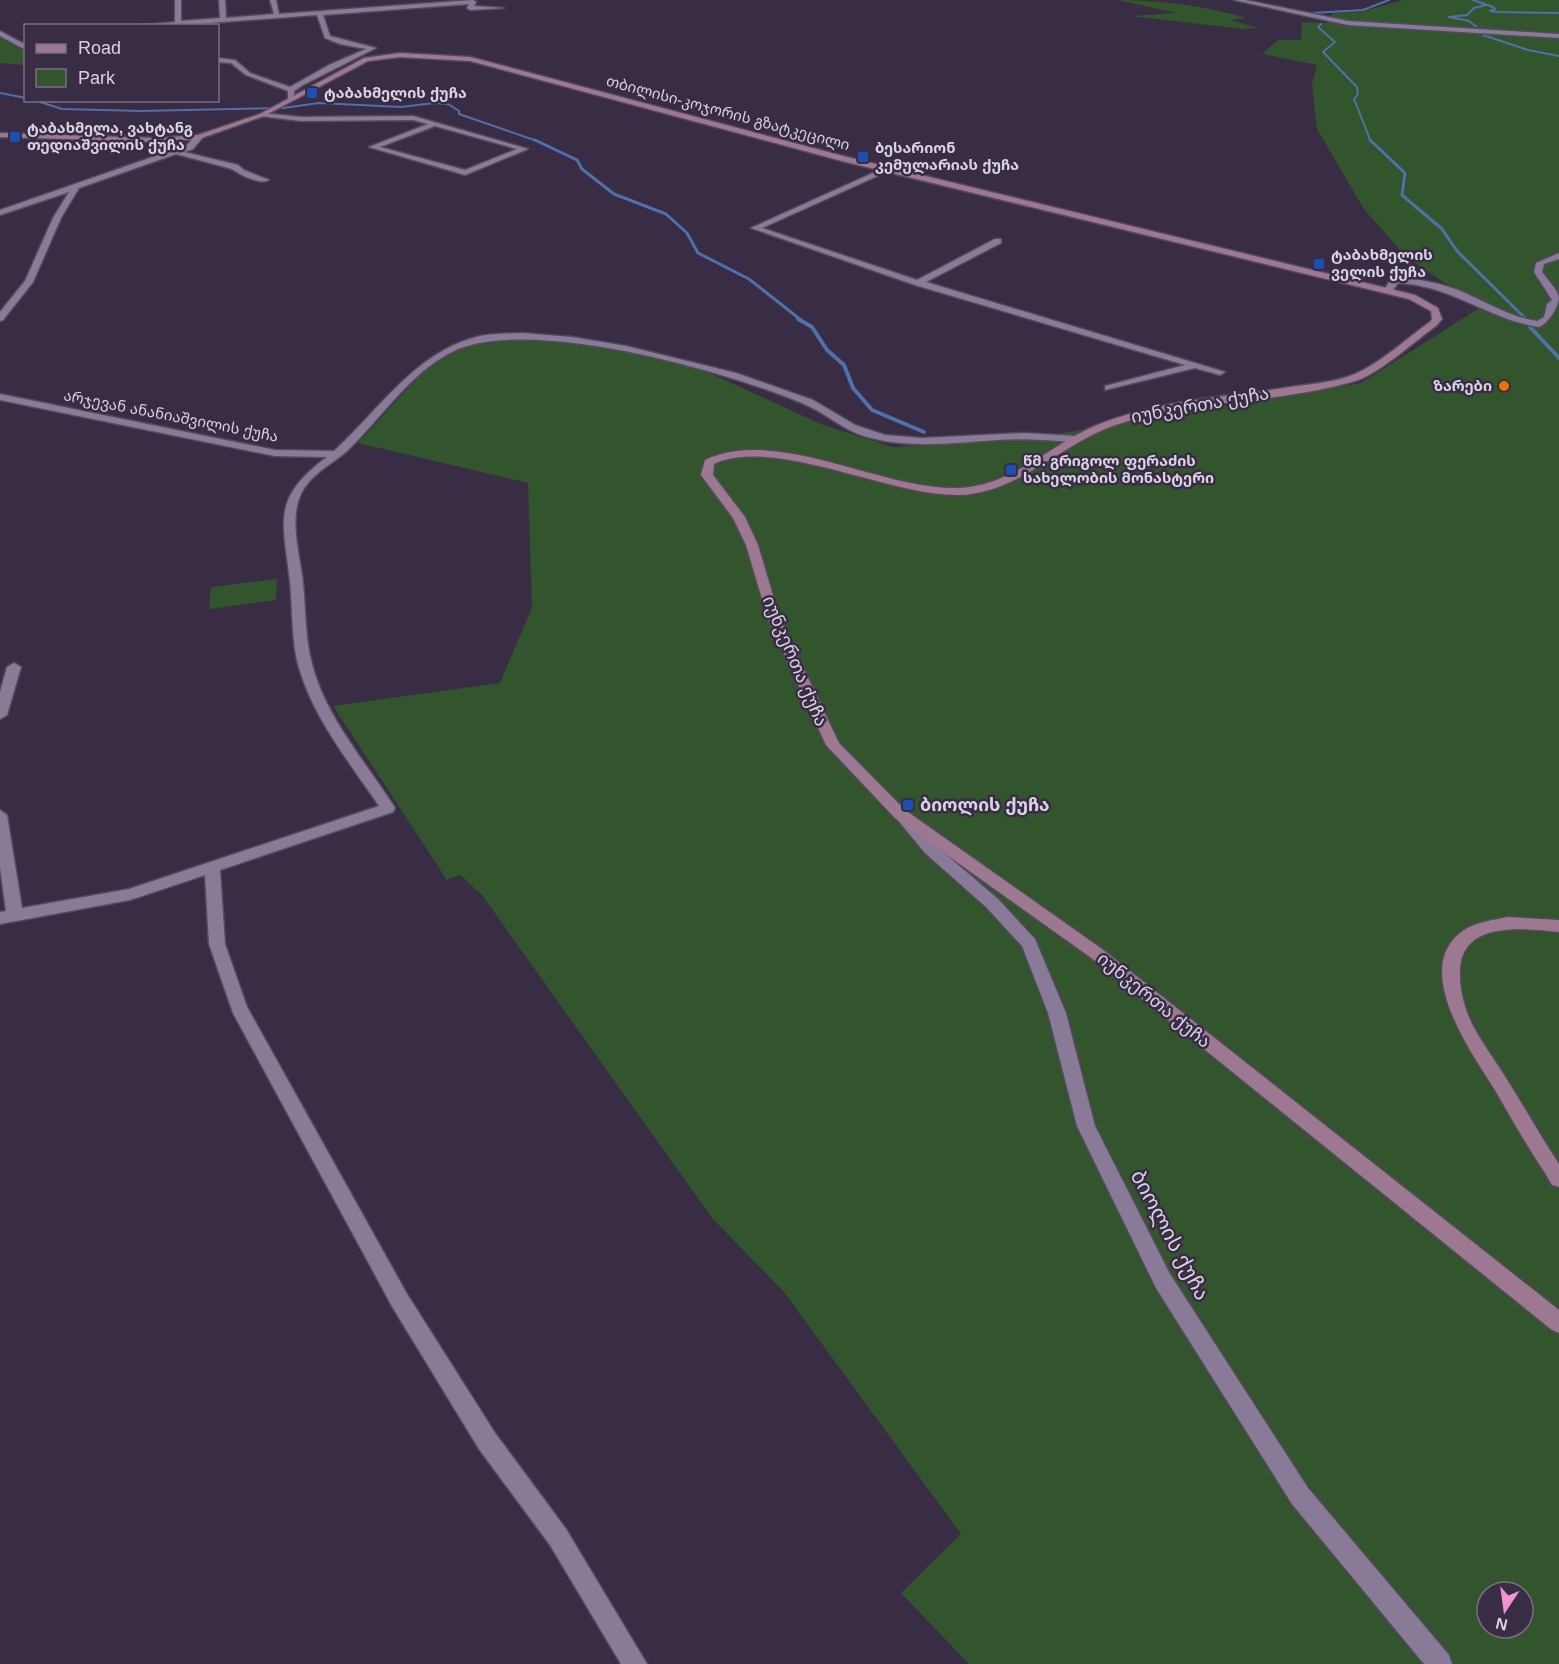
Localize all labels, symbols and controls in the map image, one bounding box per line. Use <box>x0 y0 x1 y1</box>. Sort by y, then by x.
legend <box>24 24 219 102</box>
text: Road <box>78 38 121 58</box>
text: Park <box>78 68 116 88</box>
street label: თბილისი-კოჯორის გზატკეცილი <box>604 72 852 154</box>
place label: ტაბახმელის ქუჩა <box>324 84 467 102</box>
marker: ტაბახმელის ქუჩა <box>305 86 319 100</box>
place label: ტაბახმელა, ვახტანგ თედიაშვილის ქუჩა <box>27 119 193 154</box>
marker: ტაბახმელა, ვახტანგ თედიაშვილის ქუჩა <box>8 130 22 144</box>
place label: ბესარიონ კემულარიას ქუჩა <box>875 139 1019 174</box>
marker: ბესარიონ კემულარიას ქუჩა <box>856 150 870 164</box>
place label: ტაბახმელის ველის ქუჩა <box>1331 246 1433 281</box>
marker: ტაბახმელის ველის ქუჩა <box>1312 257 1326 271</box>
place label: ზარები <box>1433 377 1492 395</box>
marker: ზარები <box>1497 379 1511 393</box>
street label: იუნკერთა ქუჩა <box>1129 383 1271 428</box>
street label: არჯევან ანანიაშვილის ქუჩა <box>62 386 280 446</box>
place label: წმ. გრიგოლ ფერაძის სახელობის მონასტერი <box>1023 452 1214 487</box>
marker: წმ. გრიგოლ ფერაძის სახელობის მონასტერი <box>1004 463 1018 477</box>
street label: იუნკერთა ქუჩა <box>758 593 832 730</box>
place label: ბიოლის ქუჩა <box>920 795 1050 816</box>
marker: ბიოლის ქუჩა <box>901 798 915 812</box>
street label: იუნკერთა ქუჩა <box>1093 948 1215 1053</box>
street label: ბიოლის ქუჩა <box>1125 1166 1214 1305</box>
north arrow <box>1475 1580 1535 1640</box>
text: N <box>1494 1615 1509 1634</box>

